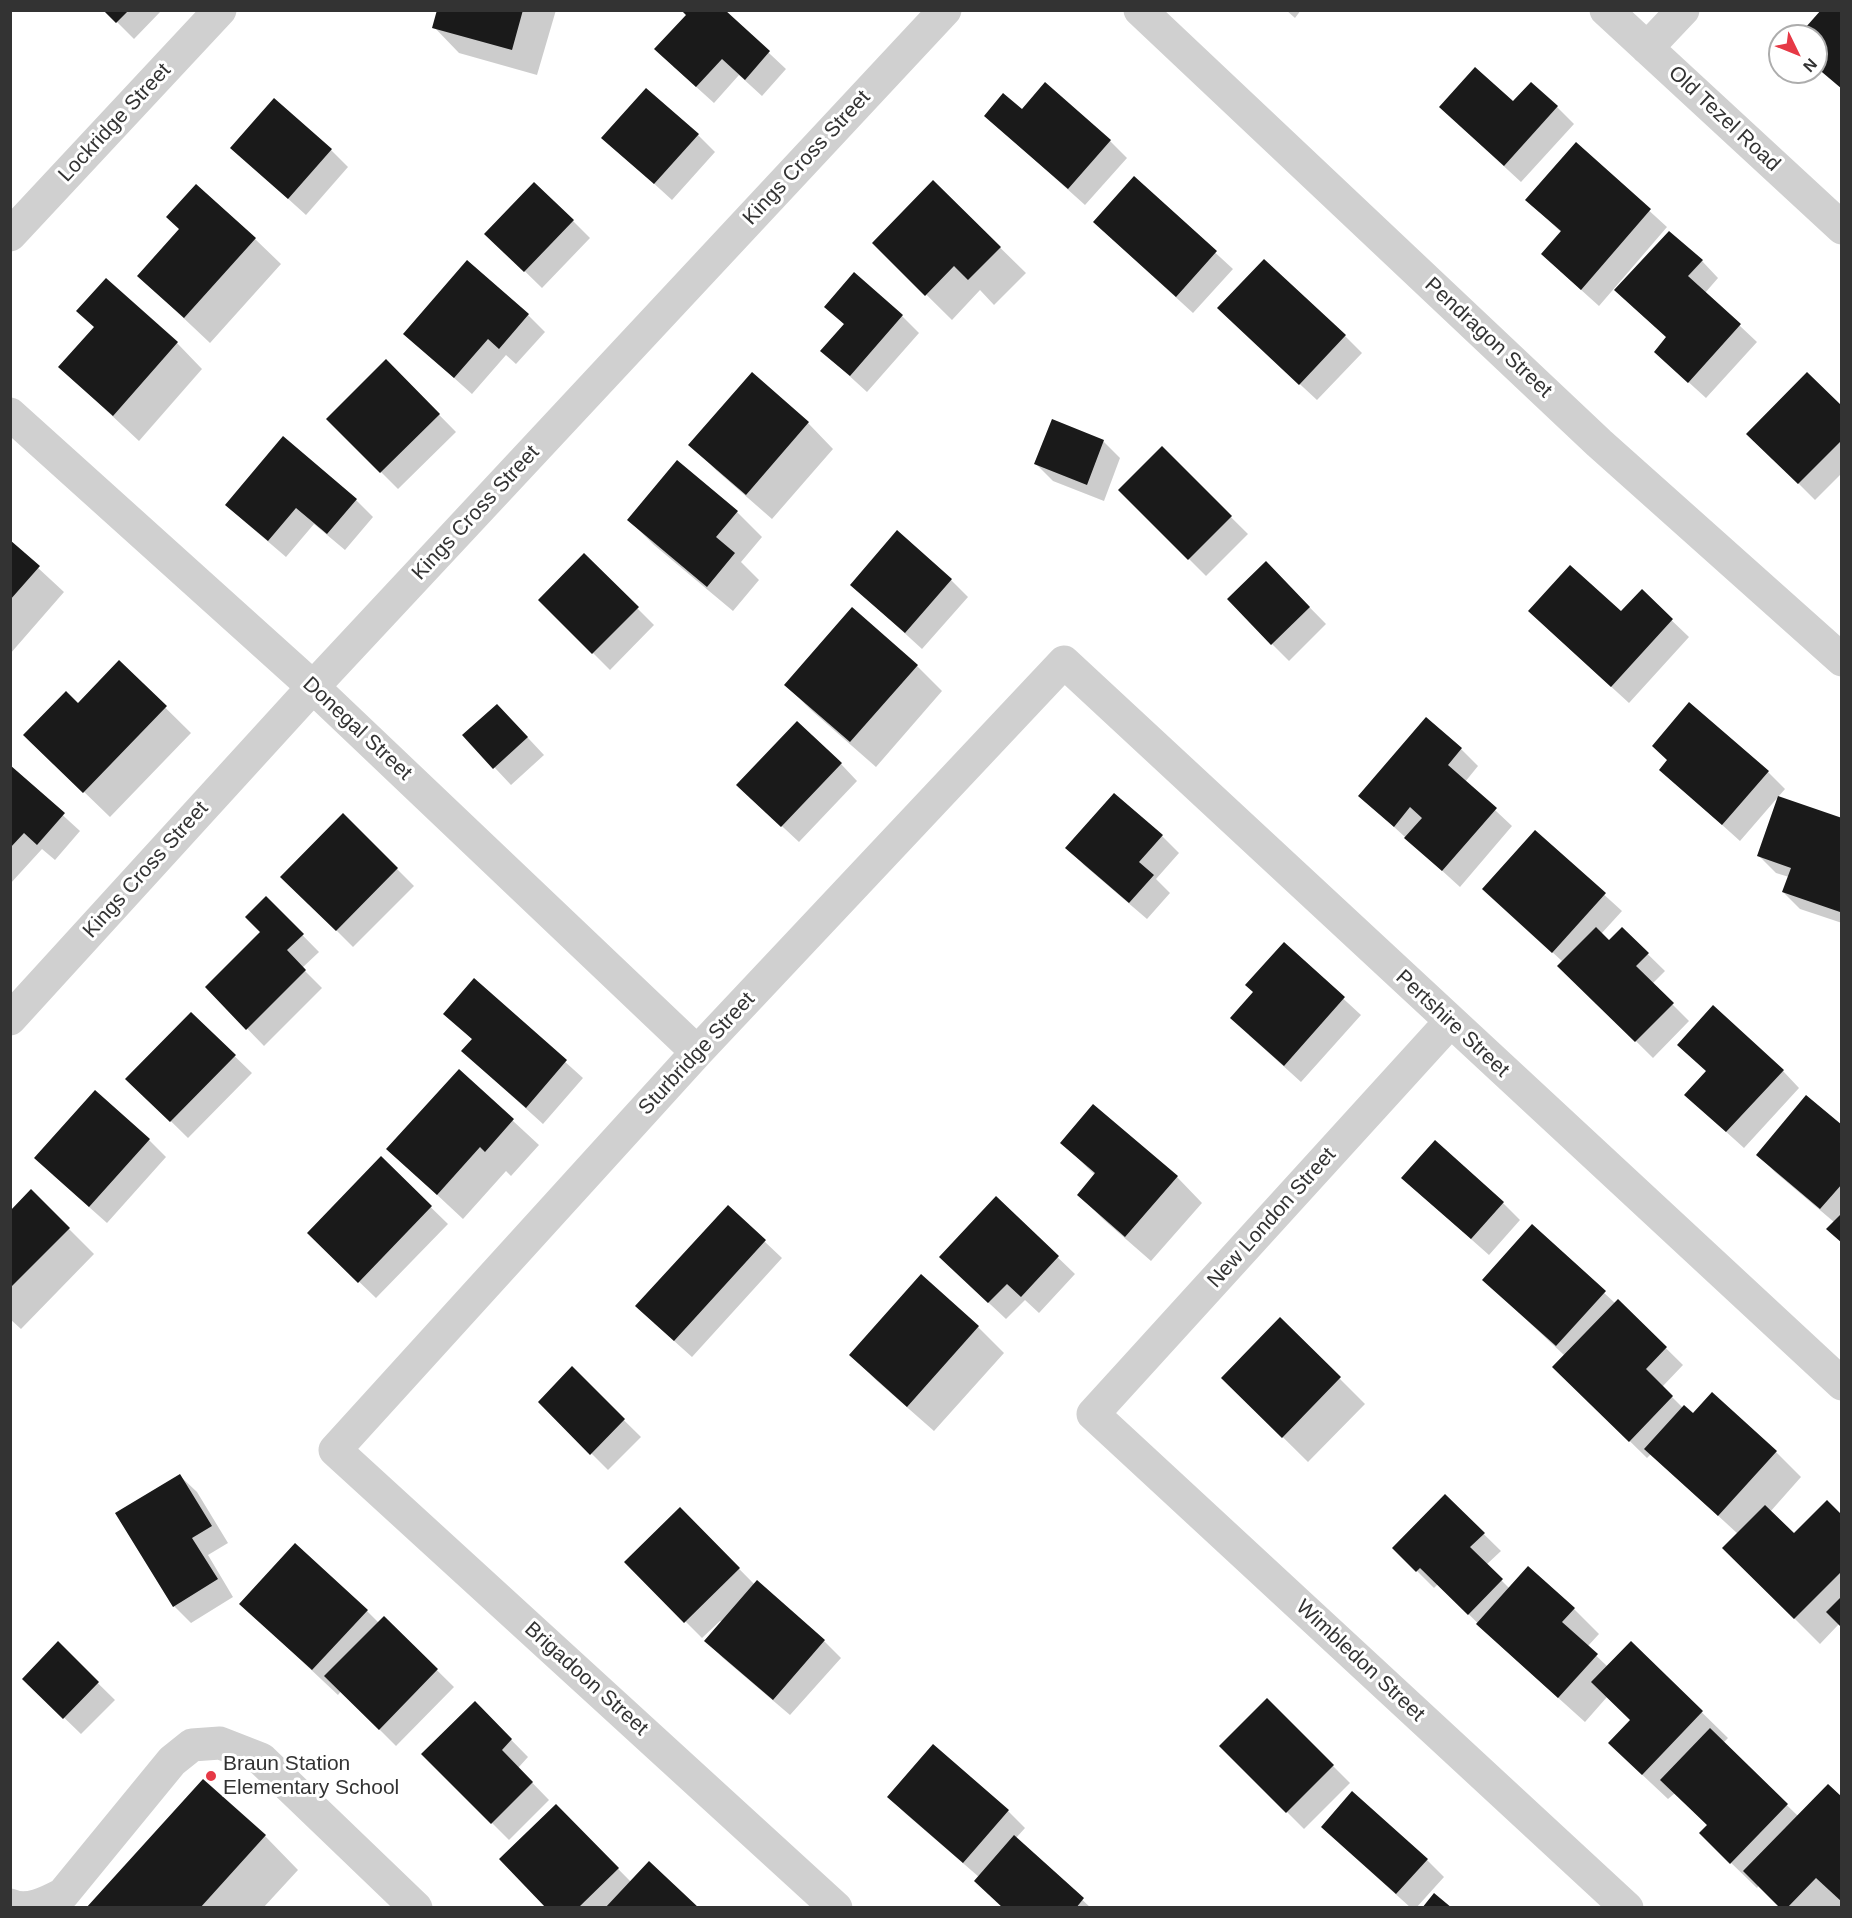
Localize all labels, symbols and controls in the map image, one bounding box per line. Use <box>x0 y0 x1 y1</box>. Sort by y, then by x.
north arrow <box>1768 24 1828 84</box>
text: N <box>1800 55 1820 75</box>
street label: Lockridge Street <box>54 58 176 188</box>
street label: Old Tezel Road <box>1663 61 1785 177</box>
street label: Kings Cross Street <box>738 85 876 231</box>
street label: Pendragon Street <box>1419 273 1557 403</box>
street label: Kings Cross Street <box>407 440 545 586</box>
street label: Donegal Street <box>297 672 417 786</box>
street label: Kings Cross Street <box>78 797 214 943</box>
street label: Pertshire Street <box>1390 965 1514 1083</box>
street label: Sturbridge Street <box>634 987 760 1121</box>
street label: New London Street <box>1202 1143 1342 1293</box>
street label: Wimbledon Street <box>1290 1595 1430 1727</box>
street label: Brigadoon Street <box>519 1617 653 1741</box>
place label: Braun Station Elementary School <box>223 1751 399 1801</box>
marker: Braun Station Elementary School <box>204 1769 218 1783</box>

